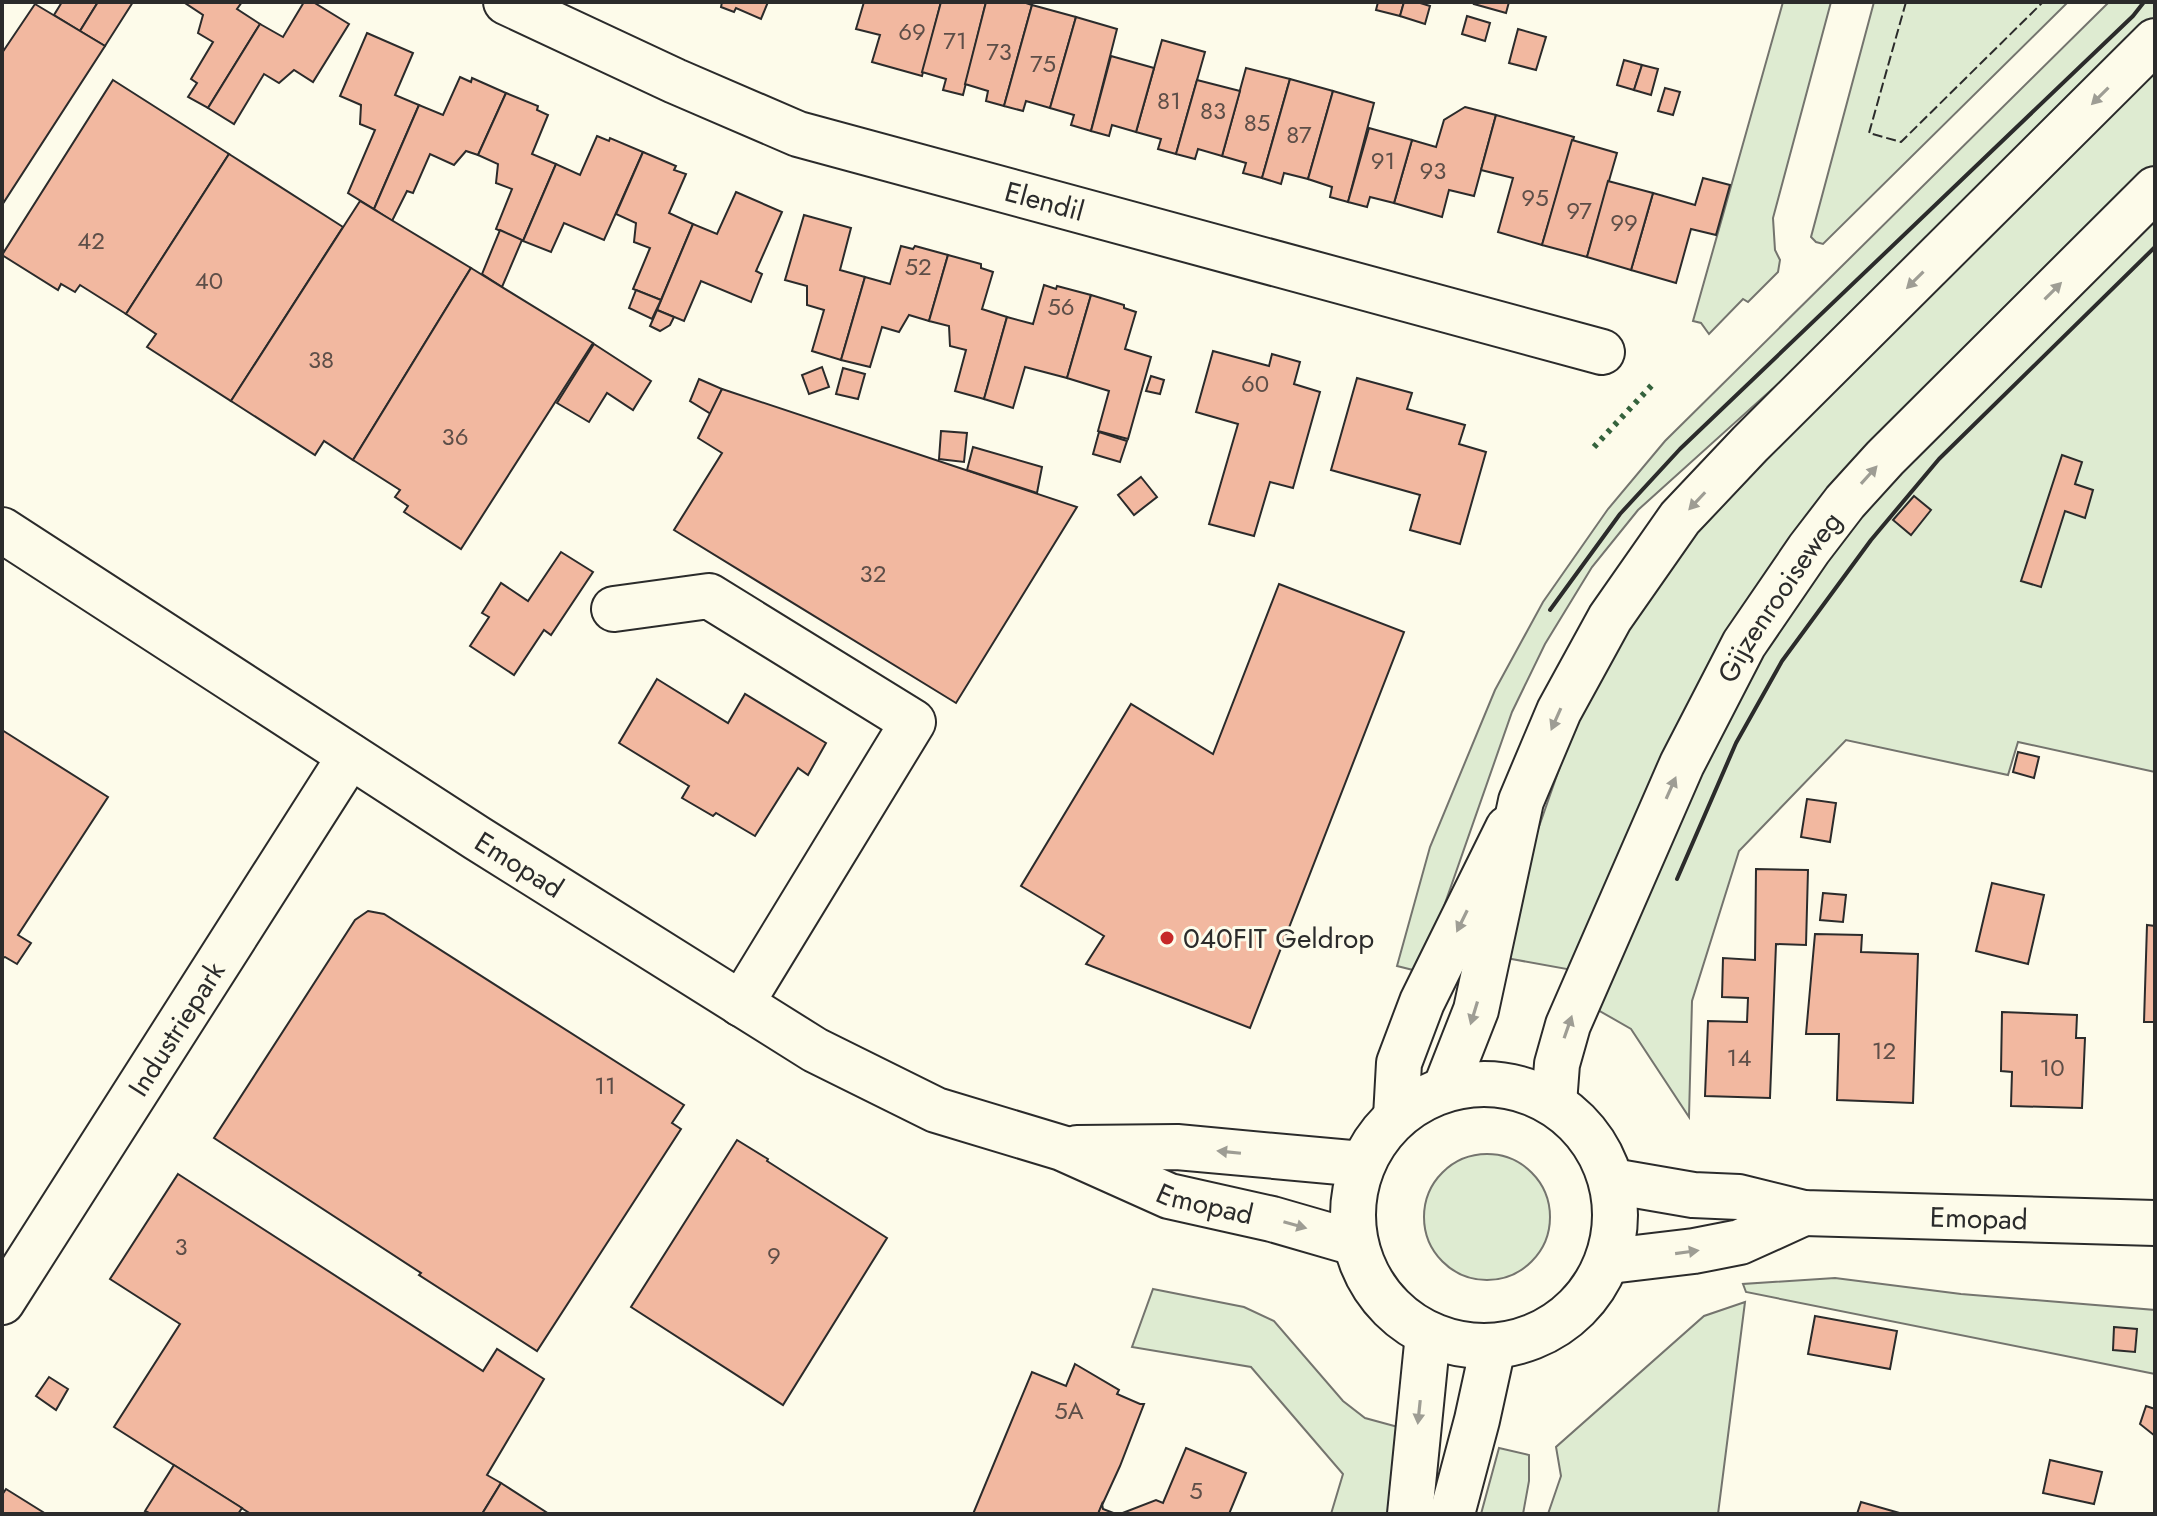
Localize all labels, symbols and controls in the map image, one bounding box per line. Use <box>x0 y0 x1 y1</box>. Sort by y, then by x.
house number: 69 <box>898 14 926 49</box>
house number: 71 <box>943 23 967 58</box>
house number: 73 <box>986 34 1012 69</box>
house number: 75 <box>1030 46 1056 81</box>
house number: 81 <box>1157 83 1181 118</box>
one-way arrow <box>2091 87 2110 105</box>
house number: 83 <box>1200 93 1226 128</box>
house number: 85 <box>1244 105 1270 140</box>
house number: 87 <box>1286 117 1312 152</box>
house number: 91 <box>1371 143 1395 178</box>
house number: 93 <box>1420 153 1446 188</box>
street label: Elendil <box>1000 171 1089 232</box>
house number: 95 <box>1521 180 1549 215</box>
house number: 97 <box>1566 193 1592 228</box>
house number: 99 <box>1610 205 1638 240</box>
house number: 42 <box>77 223 105 258</box>
house number: 52 <box>904 249 932 284</box>
house number: 40 <box>195 263 223 298</box>
one-way arrow <box>1906 270 1925 289</box>
one-way arrow <box>2043 282 2062 301</box>
house number: 56 <box>1047 289 1075 324</box>
house number: 38 <box>308 342 334 377</box>
house number: 60 <box>1241 366 1269 401</box>
house number: 36 <box>442 419 468 454</box>
one-way arrow <box>1860 466 1877 486</box>
one-way arrow <box>1688 491 1706 510</box>
street label: Gijzenrooiseweg <box>1707 503 1852 690</box>
house number: 32 <box>860 556 886 591</box>
one-way arrow <box>1550 707 1563 731</box>
one-way arrow <box>1665 777 1678 800</box>
street label: Emopad <box>467 822 571 908</box>
one-way arrow <box>1455 909 1469 932</box>
place label: 040FIT Geldrop <box>1183 918 1374 959</box>
marker: 040FIT Geldrop <box>1158 929 1176 947</box>
street label: Industriepark <box>118 953 235 1105</box>
one-way arrow <box>1467 1002 1480 1026</box>
one-way arrow <box>1562 1015 1575 1039</box>
house number: 12 <box>1872 1033 1896 1068</box>
house number: 14 <box>1727 1040 1751 1075</box>
house number: 10 <box>2039 1050 2065 1085</box>
house number: 11 <box>594 1068 616 1103</box>
one-way arrow <box>1216 1146 1241 1159</box>
street label: Emopad <box>1149 1173 1257 1235</box>
street label: Emopad <box>1929 1197 2028 1240</box>
one-way arrow <box>1283 1219 1307 1232</box>
house number: 3 <box>174 1229 188 1264</box>
house number: 9 <box>767 1238 781 1273</box>
one-way arrow <box>1675 1245 1700 1258</box>
house number: 5A <box>1054 1393 1084 1428</box>
one-way arrow <box>1413 1400 1426 1425</box>
house number: 5 <box>1189 1473 1203 1508</box>

